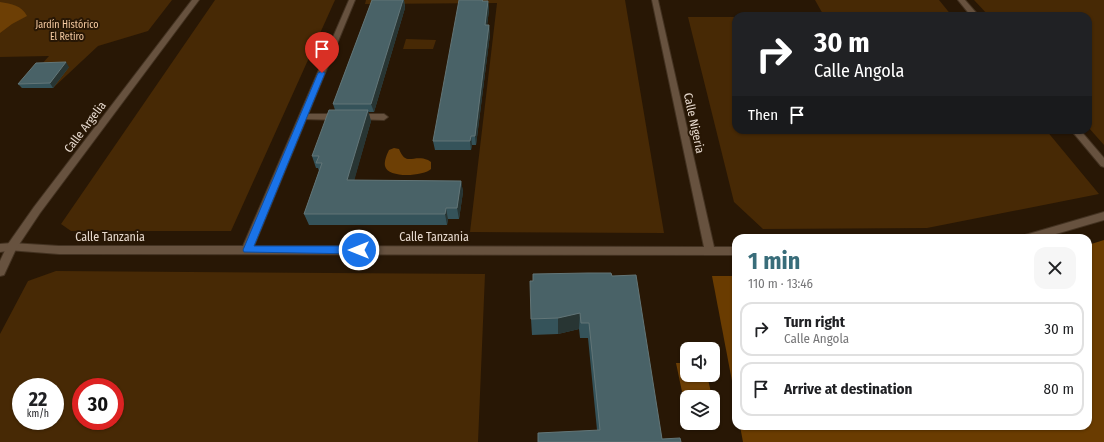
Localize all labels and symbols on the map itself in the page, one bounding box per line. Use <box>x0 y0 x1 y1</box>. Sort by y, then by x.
park label: Jardín Histórico El Retiro <box>35 18 99 43</box>
pin <box>305 32 339 73</box>
street label: Calle Nigeria <box>681 91 707 155</box>
street label: Calle Argelia <box>61 99 109 155</box>
position arrow <box>338 229 380 271</box>
street label: Calle Tanzania <box>75 230 145 244</box>
street label: Calle Tanzania <box>399 230 469 244</box>
speed limit sign: 30 <box>72 378 124 430</box>

